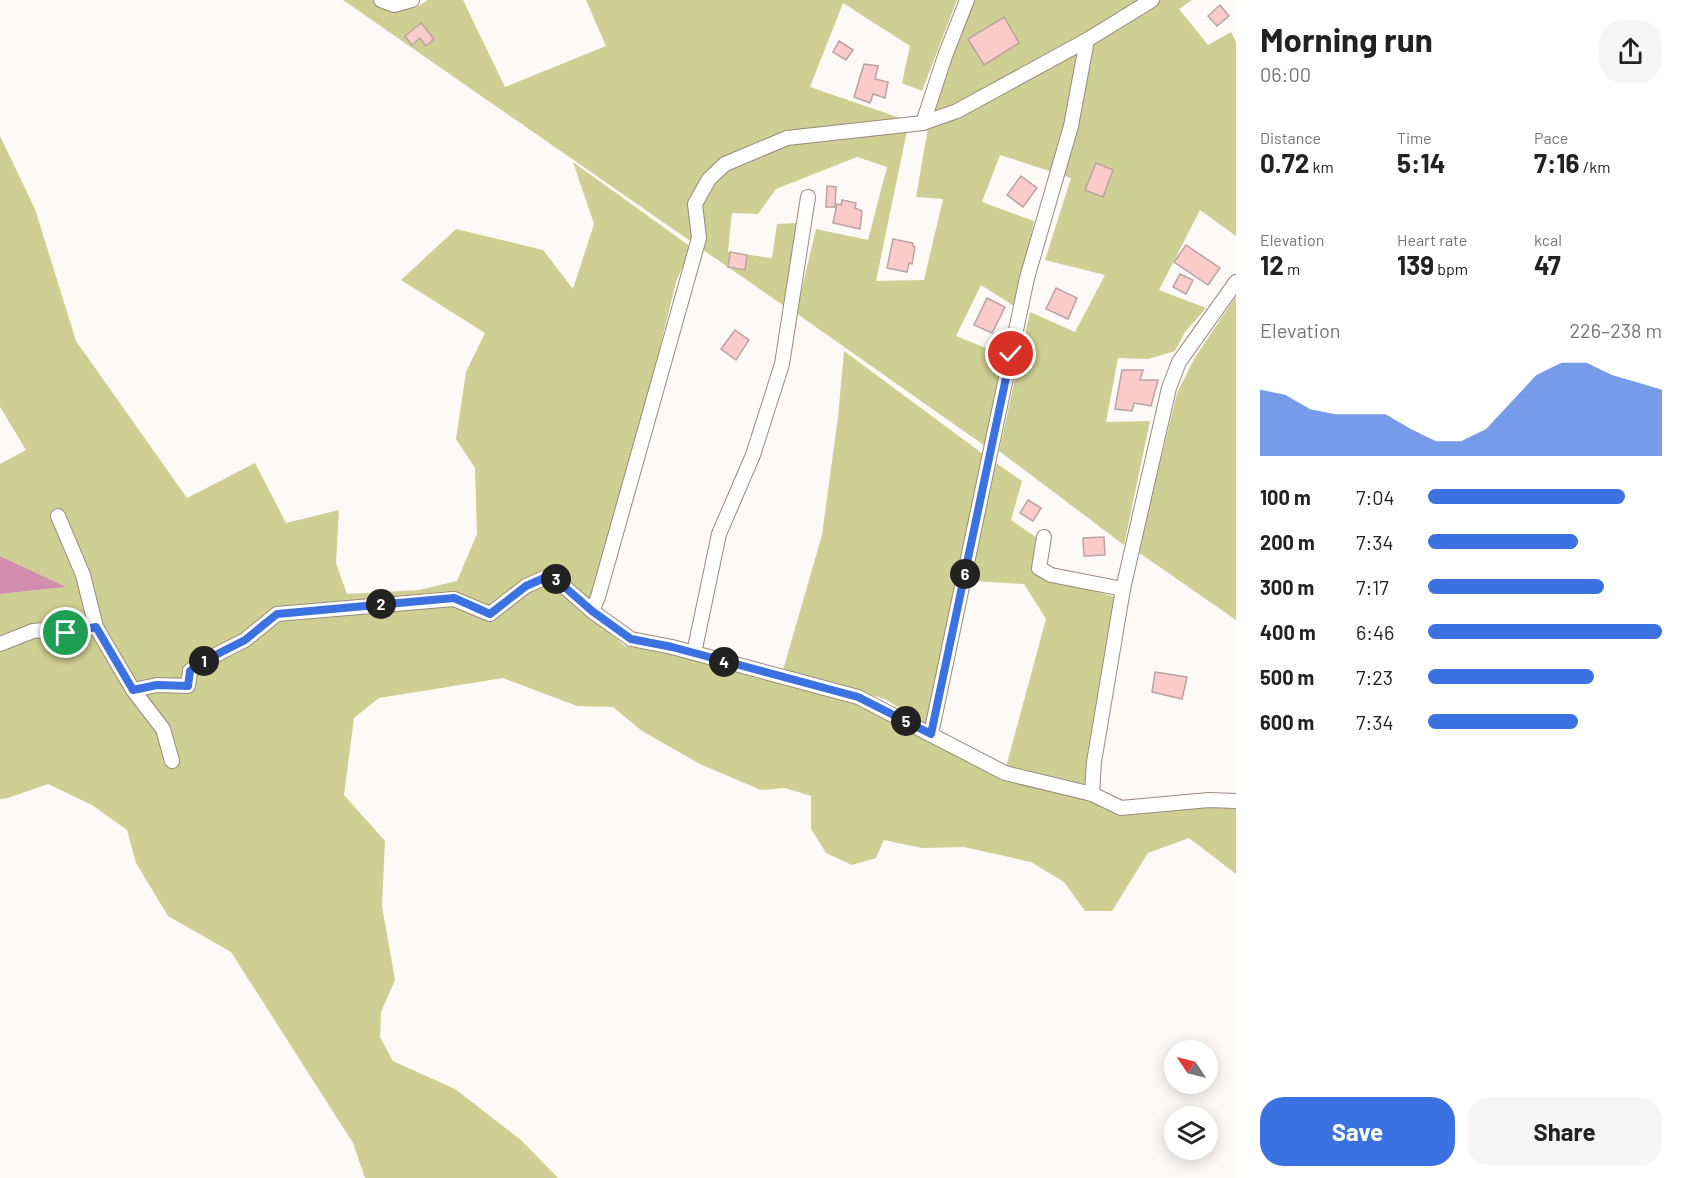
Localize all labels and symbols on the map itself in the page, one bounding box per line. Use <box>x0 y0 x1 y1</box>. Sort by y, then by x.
pin <box>985 328 1036 379</box>
pin: 6 <box>950 559 980 589</box>
pin: 3 <box>541 564 571 594</box>
pin: 2 <box>366 589 396 619</box>
pin <box>40 607 91 658</box>
pin: 1 <box>189 646 219 676</box>
pin: 4 <box>709 647 739 677</box>
pin: 5 <box>891 706 921 736</box>
north arrow <box>1164 1040 1218 1094</box>

